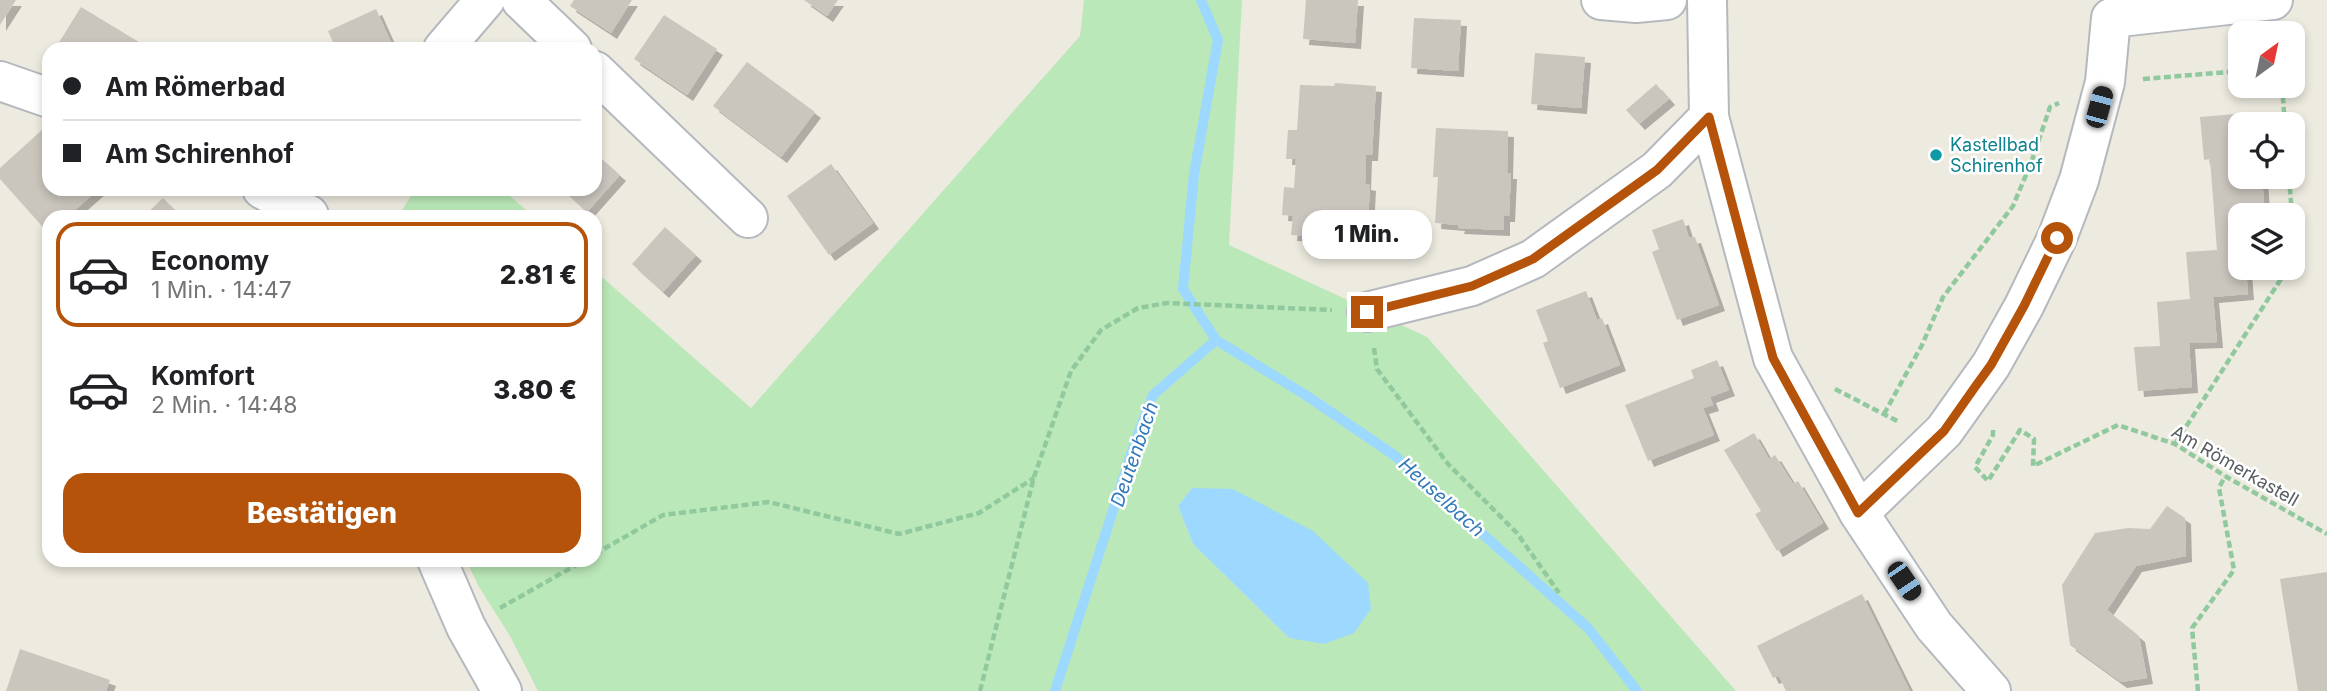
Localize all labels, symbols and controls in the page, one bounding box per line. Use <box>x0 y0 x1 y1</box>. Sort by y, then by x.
north arrow <box>2228 21 2305 98</box>
map controls <box>2228 21 2305 280</box>
text: Am Römerbad <box>105 71 285 102</box>
car <box>2084 84 2115 130</box>
button: locate <box>2228 112 2305 189</box>
place label: Kastellbad Schirenhof <box>1950 134 2043 176</box>
text: Am Schirenhof <box>105 138 294 169</box>
marker: Kastellbad Schirenhof <box>1928 147 1944 163</box>
button: layers <box>2228 203 2305 280</box>
callout: 1 Min. <box>1302 210 1432 260</box>
text: 1 Min. <box>1334 220 1400 248</box>
route start <box>2041 222 2073 254</box>
icon: car <box>67 243 130 306</box>
text: Economy <box>151 245 269 276</box>
text: 2.81 € <box>500 259 577 290</box>
text: 1 Min. · 14:47 <box>151 276 292 304</box>
route end <box>1351 296 1383 328</box>
icon: car <box>67 358 130 421</box>
text: Komfort <box>151 360 255 391</box>
text: 3.80 € <box>493 374 577 405</box>
text: 2 Min. · 14:48 <box>151 391 298 419</box>
water label: Deutenbach <box>1106 399 1163 510</box>
street label: Am Römerkastell <box>2168 421 2302 510</box>
water label: Heuselbach <box>1394 453 1489 542</box>
button: Bestätigen <box>63 473 581 553</box>
car <box>1884 558 1925 604</box>

